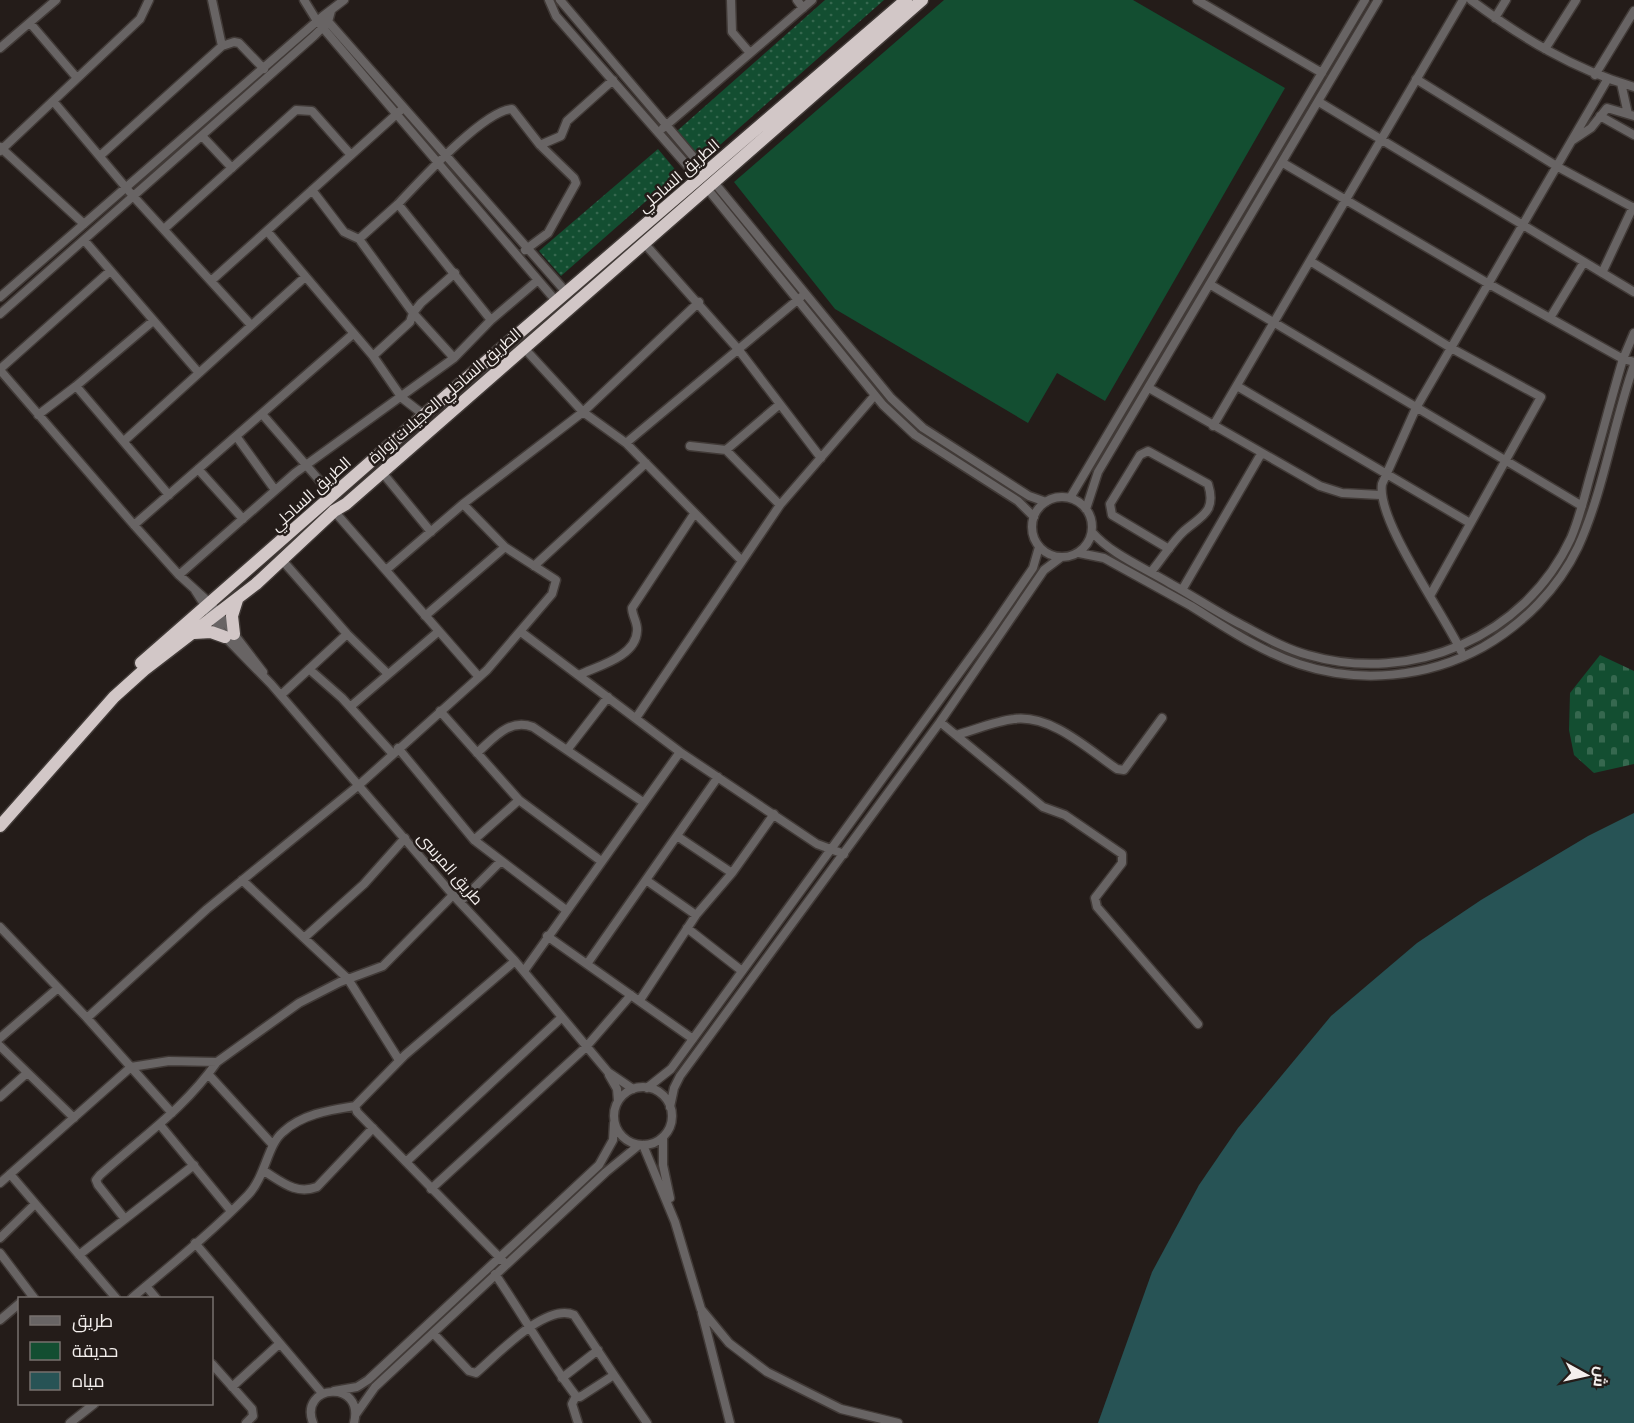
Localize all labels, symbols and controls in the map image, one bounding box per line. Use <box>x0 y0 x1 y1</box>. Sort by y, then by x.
street label: الطريق الساحلي <box>633 134 726 219</box>
street label: الطريق الساحلي العجيلات زوارة <box>364 323 528 470</box>
street label: الطريق الساحلي <box>266 452 358 538</box>
street label: طريق المرسى <box>413 828 488 910</box>
legend <box>18 1297 213 1405</box>
text: طريق <box>72 1309 113 1333</box>
text: حديقة <box>72 1339 118 1361</box>
north arrow <box>1556 1345 1616 1405</box>
text: ش <box>1590 1366 1612 1389</box>
text: مياه <box>72 1369 105 1391</box>

